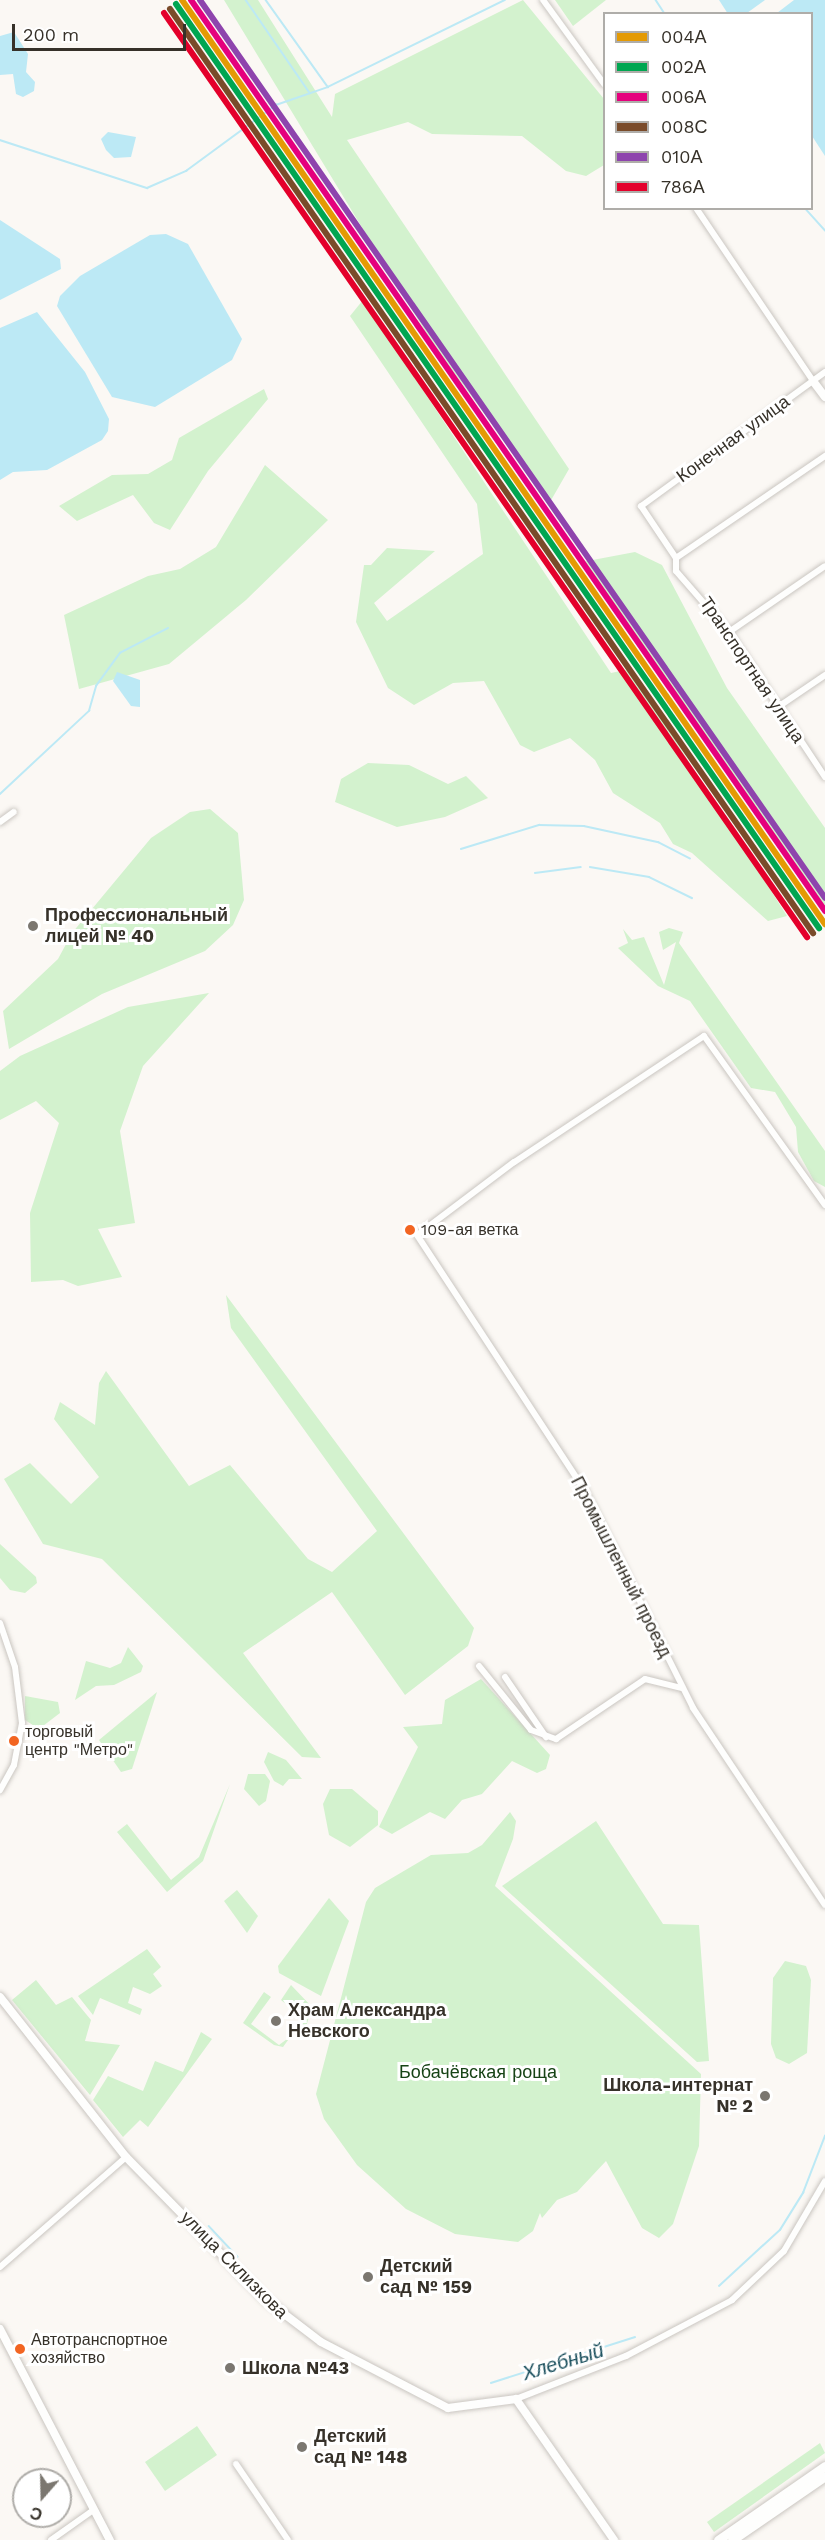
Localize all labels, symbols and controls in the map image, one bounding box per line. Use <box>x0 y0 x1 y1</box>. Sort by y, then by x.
scale bar <box>15 12 189 50</box>
legend <box>603 12 813 210</box>
text: 200 m <box>23 24 79 45</box>
text: 004А <box>661 26 706 47</box>
text: 002А <box>661 56 706 77</box>
text: 006А <box>661 86 706 107</box>
text: 008С <box>661 116 707 137</box>
text: 010А <box>661 146 702 167</box>
text: 786А <box>661 176 705 197</box>
street label: Конечная улица <box>672 391 794 487</box>
street label: Транспортная улица <box>695 593 809 747</box>
place label: Профессиональный лицей № 40 <box>45 905 228 948</box>
marker: Профессиональный лицей № 40 <box>26 919 40 933</box>
place label: 109-ая ветка <box>421 1220 519 1240</box>
marker: 109-ая ветка <box>404 1224 416 1236</box>
street label: Промышленный проезд <box>566 1473 676 1661</box>
place label: торговый центр "Метро" <box>25 1722 133 1760</box>
marker: торговый центр "Метро" <box>8 1735 20 1747</box>
place label: Храм Александра Невского <box>288 2000 446 2042</box>
marker: Храм Александра Невского <box>269 2014 283 2028</box>
park label: Бобачёвская роща <box>399 2061 557 2083</box>
place label: Школа-интернат № 2 <box>603 2075 753 2118</box>
marker: Школа-интернат № 2 <box>758 2089 772 2103</box>
street label: улица Склизкова <box>176 2207 292 2323</box>
place label: Детский сад № 159 <box>380 2256 472 2298</box>
marker: Детский сад № 159 <box>361 2270 375 2284</box>
place label: Автотранспортное хозяйство <box>31 2330 168 2368</box>
water label: Хлебный <box>519 2338 607 2386</box>
marker: Автотранспортное хозяйство <box>14 2343 26 2355</box>
place label: Школа №43 <box>242 2357 349 2379</box>
marker: Школа №43 <box>223 2361 237 2375</box>
place label: Детский сад № 148 <box>314 2426 408 2468</box>
marker: Детский сад № 148 <box>295 2440 309 2454</box>
north arrow <box>12 2468 72 2528</box>
text: С <box>28 2503 45 2524</box>

